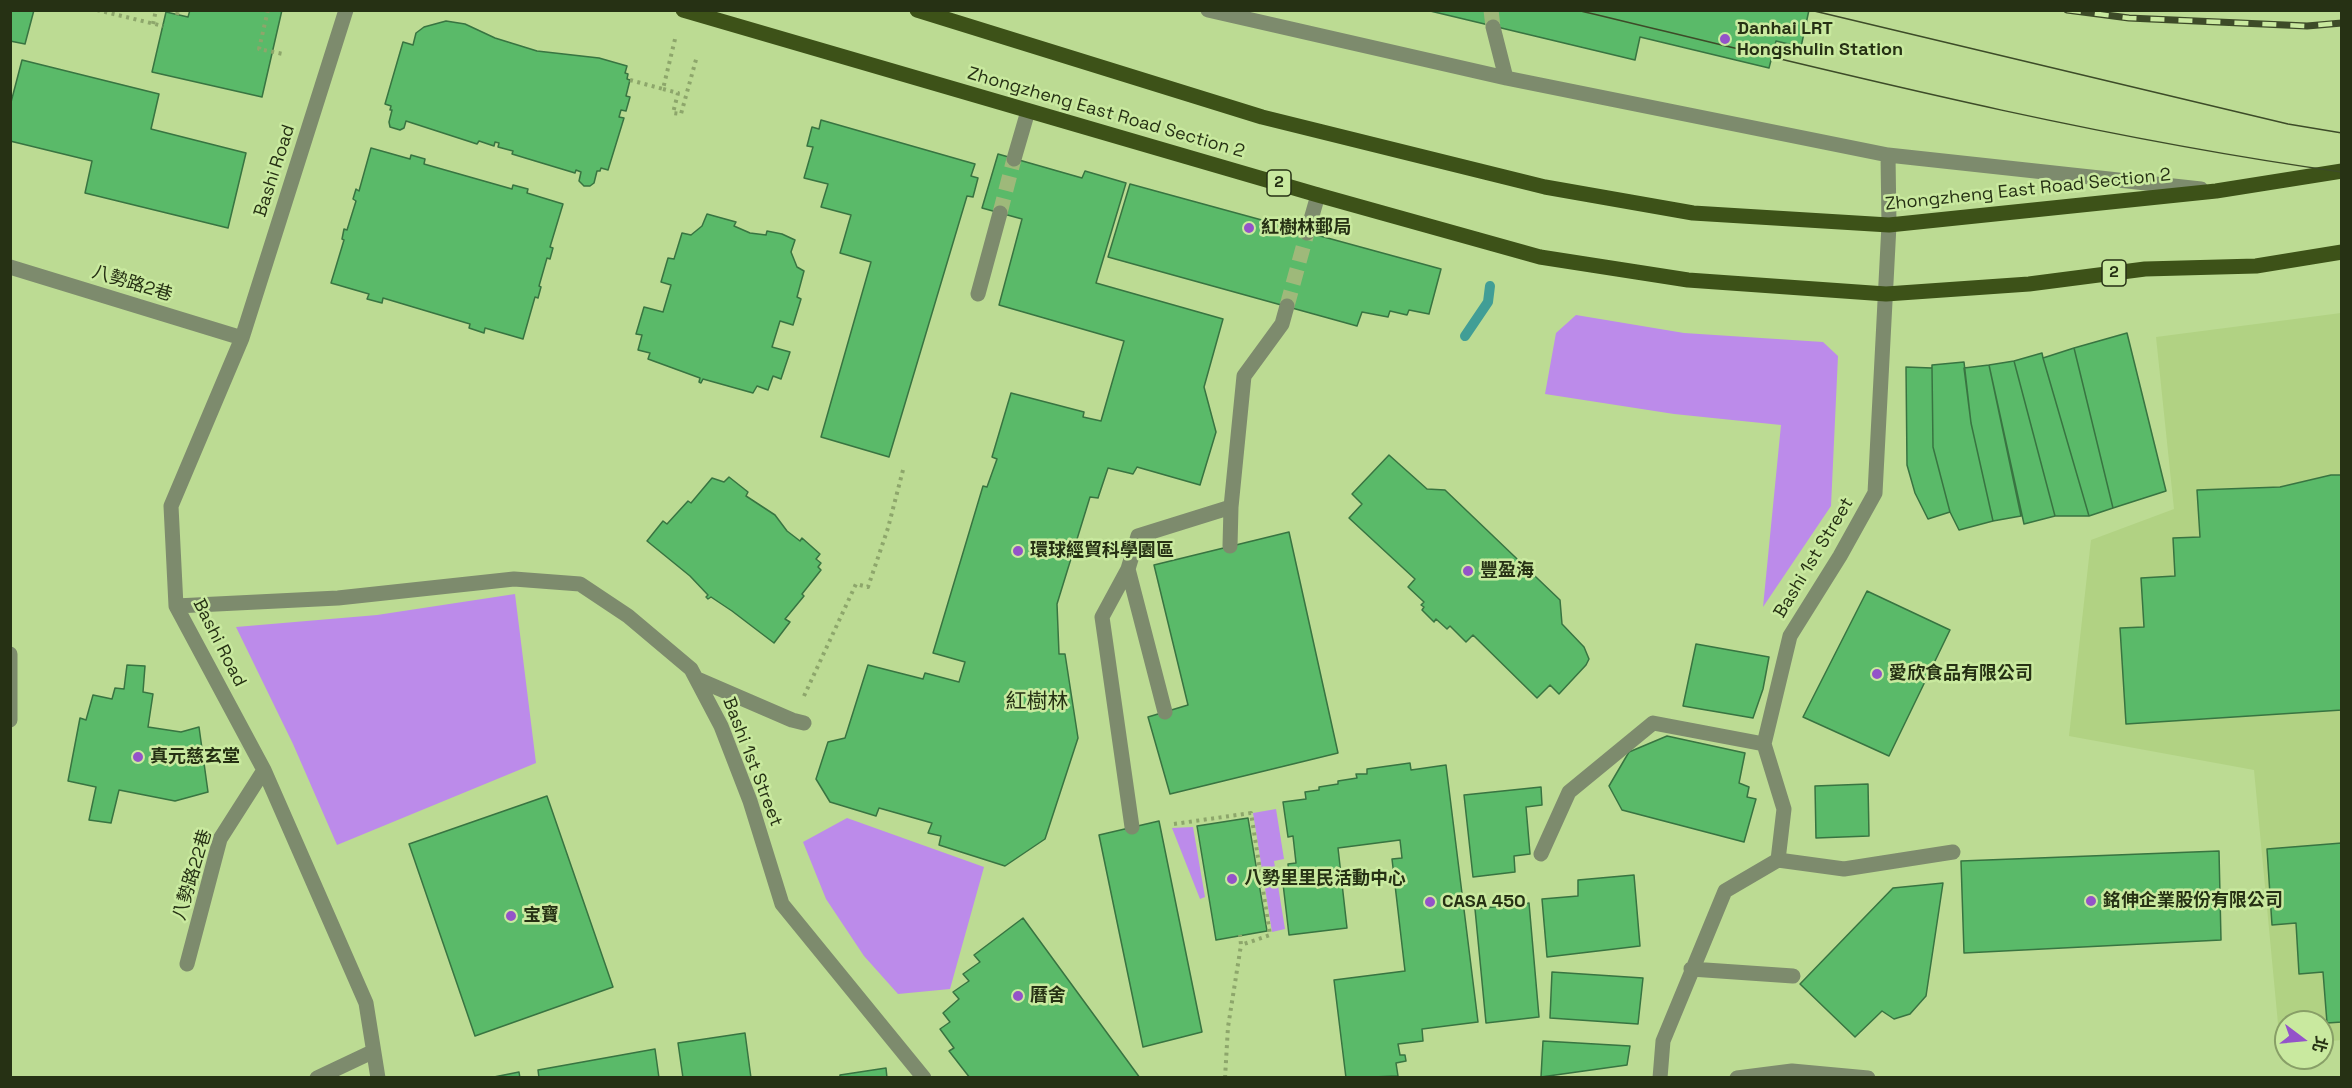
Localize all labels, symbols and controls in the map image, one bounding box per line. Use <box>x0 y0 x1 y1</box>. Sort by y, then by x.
place label: Danhai LRT Hongshulin Station <box>1737 18 1903 60</box>
marker: Danhai LRT Hongshulin Station <box>1718 32 1732 46</box>
street label: Zhongzheng East Road Section 2 <box>965 63 1247 163</box>
street label: Bashi Road <box>250 122 300 220</box>
street label: Zhongzheng East Road Section 2 <box>1884 164 2172 216</box>
road number: 2 <box>1267 170 1291 196</box>
place label: 紅樹林郵局 <box>1261 217 1351 239</box>
marker: 紅樹林郵局 <box>1242 221 1256 235</box>
road number: 2 <box>2102 260 2126 286</box>
street label: 八勢路2巷 <box>89 262 175 306</box>
street label: Bashi 1st Street <box>1770 494 1858 622</box>
place label: 環球經貿科學園區 <box>1030 540 1174 562</box>
marker: 環球經貿科學園區 <box>1011 544 1025 558</box>
place label: 豐盈海 <box>1480 560 1534 582</box>
marker: 豐盈海 <box>1461 564 1475 578</box>
street label: Bashi Road <box>188 595 250 691</box>
place label: 愛欣食品有限公司 <box>1889 663 2033 685</box>
marker: 愛欣食品有限公司 <box>1870 667 1884 681</box>
district label: 紅樹林 <box>1006 689 1068 715</box>
street label: Bashi 1st Street <box>717 694 787 830</box>
place label: 真元慈玄堂 <box>150 746 240 768</box>
marker: 真元慈玄堂 <box>131 750 145 764</box>
street label: 八勢路22巷 <box>169 827 217 923</box>
place label: 八勢里里民活動中心 <box>1244 868 1406 890</box>
marker: 八勢里里民活動中心 <box>1225 872 1239 886</box>
place label: 銘伸企業股份有限公司 <box>2103 890 2283 912</box>
place label: CASA 450 <box>1442 891 1526 913</box>
marker: 銘伸企業股份有限公司 <box>2084 894 2098 908</box>
marker: CASA 450 <box>1423 895 1437 909</box>
place label: 宝寶 <box>523 905 559 927</box>
marker: 宝寶 <box>504 909 518 923</box>
place label: 曆舍 <box>1030 985 1066 1007</box>
marker: 曆舍 <box>1011 989 1025 1003</box>
north arrow <box>2274 1010 2334 1070</box>
text: 北 <box>2308 1034 2332 1055</box>

